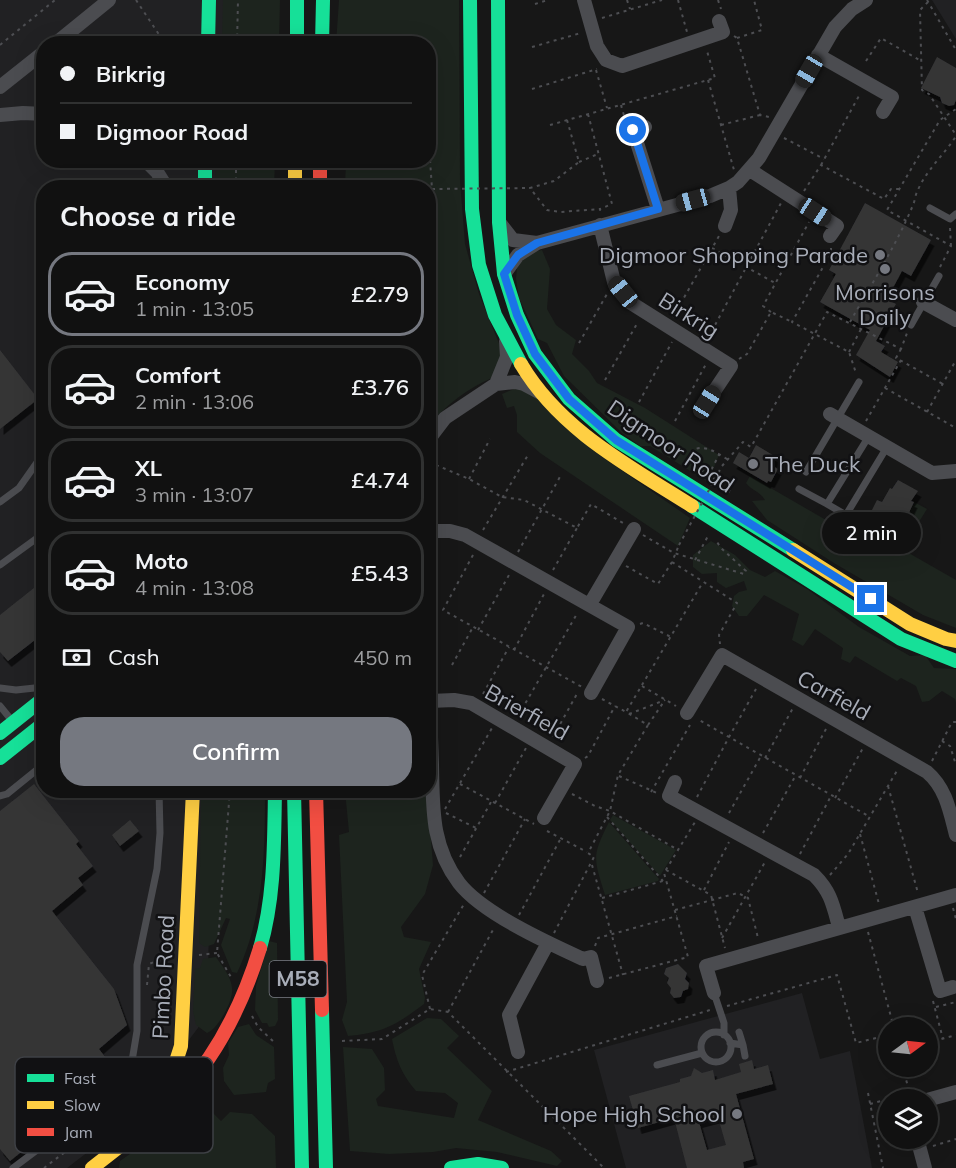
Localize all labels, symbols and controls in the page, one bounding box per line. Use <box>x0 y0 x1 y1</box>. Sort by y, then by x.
car <box>792 51 826 91</box>
text: Birkrig <box>96 60 166 88</box>
route start <box>619 116 646 143</box>
text: Digmoor Road <box>96 118 248 146</box>
car <box>673 187 713 213</box>
car <box>795 195 835 229</box>
text: Choose a ride <box>60 199 236 233</box>
place label: Digmoor Shopping Parade <box>599 241 868 269</box>
marker: Digmoor Shopping Parade <box>873 248 887 262</box>
marker: Morrisons Daily <box>878 262 892 276</box>
icon: car <box>63 267 117 321</box>
text: Economy <box>135 268 230 296</box>
car <box>605 272 641 312</box>
place label: Morrisons Daily <box>835 278 935 331</box>
text: £2.79 <box>351 280 409 308</box>
street label: Birkrig <box>654 286 724 344</box>
text: 1 min · 13:05 <box>135 296 254 321</box>
icon: car <box>63 360 117 414</box>
text: Comfort <box>135 361 221 389</box>
text: £3.76 <box>351 373 409 401</box>
car <box>690 382 724 422</box>
text: 2 min · 13:06 <box>135 389 254 414</box>
street label: Digmoor Road <box>602 393 740 499</box>
place label: The Duck <box>765 450 861 478</box>
icon: car <box>63 453 117 507</box>
text: XL <box>135 454 162 482</box>
marker: The Duck <box>746 457 760 471</box>
text: £4.74 <box>351 466 409 494</box>
text: 3 min · 13:07 <box>135 482 254 507</box>
callout: 2 min <box>822 512 920 554</box>
text: 2 min <box>846 520 897 545</box>
icon: car <box>63 546 117 600</box>
text: Moto <box>135 547 188 575</box>
text: £5.43 <box>351 559 409 587</box>
text: 4 min · 13:08 <box>135 575 254 600</box>
route end <box>857 585 884 612</box>
icon: cash <box>60 641 93 674</box>
text: Cash <box>108 643 160 671</box>
text: 450 m <box>353 645 412 670</box>
street label: Carfield <box>792 663 876 727</box>
street label: Brierfield <box>480 678 574 746</box>
button: Confirm <box>60 717 412 786</box>
street label: Pimbo Road <box>146 914 180 1040</box>
road number: M58 <box>270 961 326 997</box>
north arrow <box>878 1017 938 1077</box>
map controls <box>878 1017 938 1149</box>
legend <box>15 1057 213 1153</box>
text: Fast <box>64 1068 96 1088</box>
button: layers <box>878 1089 938 1149</box>
text: Slow <box>64 1095 101 1115</box>
place label: Hope High School <box>543 1100 725 1128</box>
marker: Hope High School <box>730 1107 744 1121</box>
text: Jam <box>64 1122 93 1142</box>

